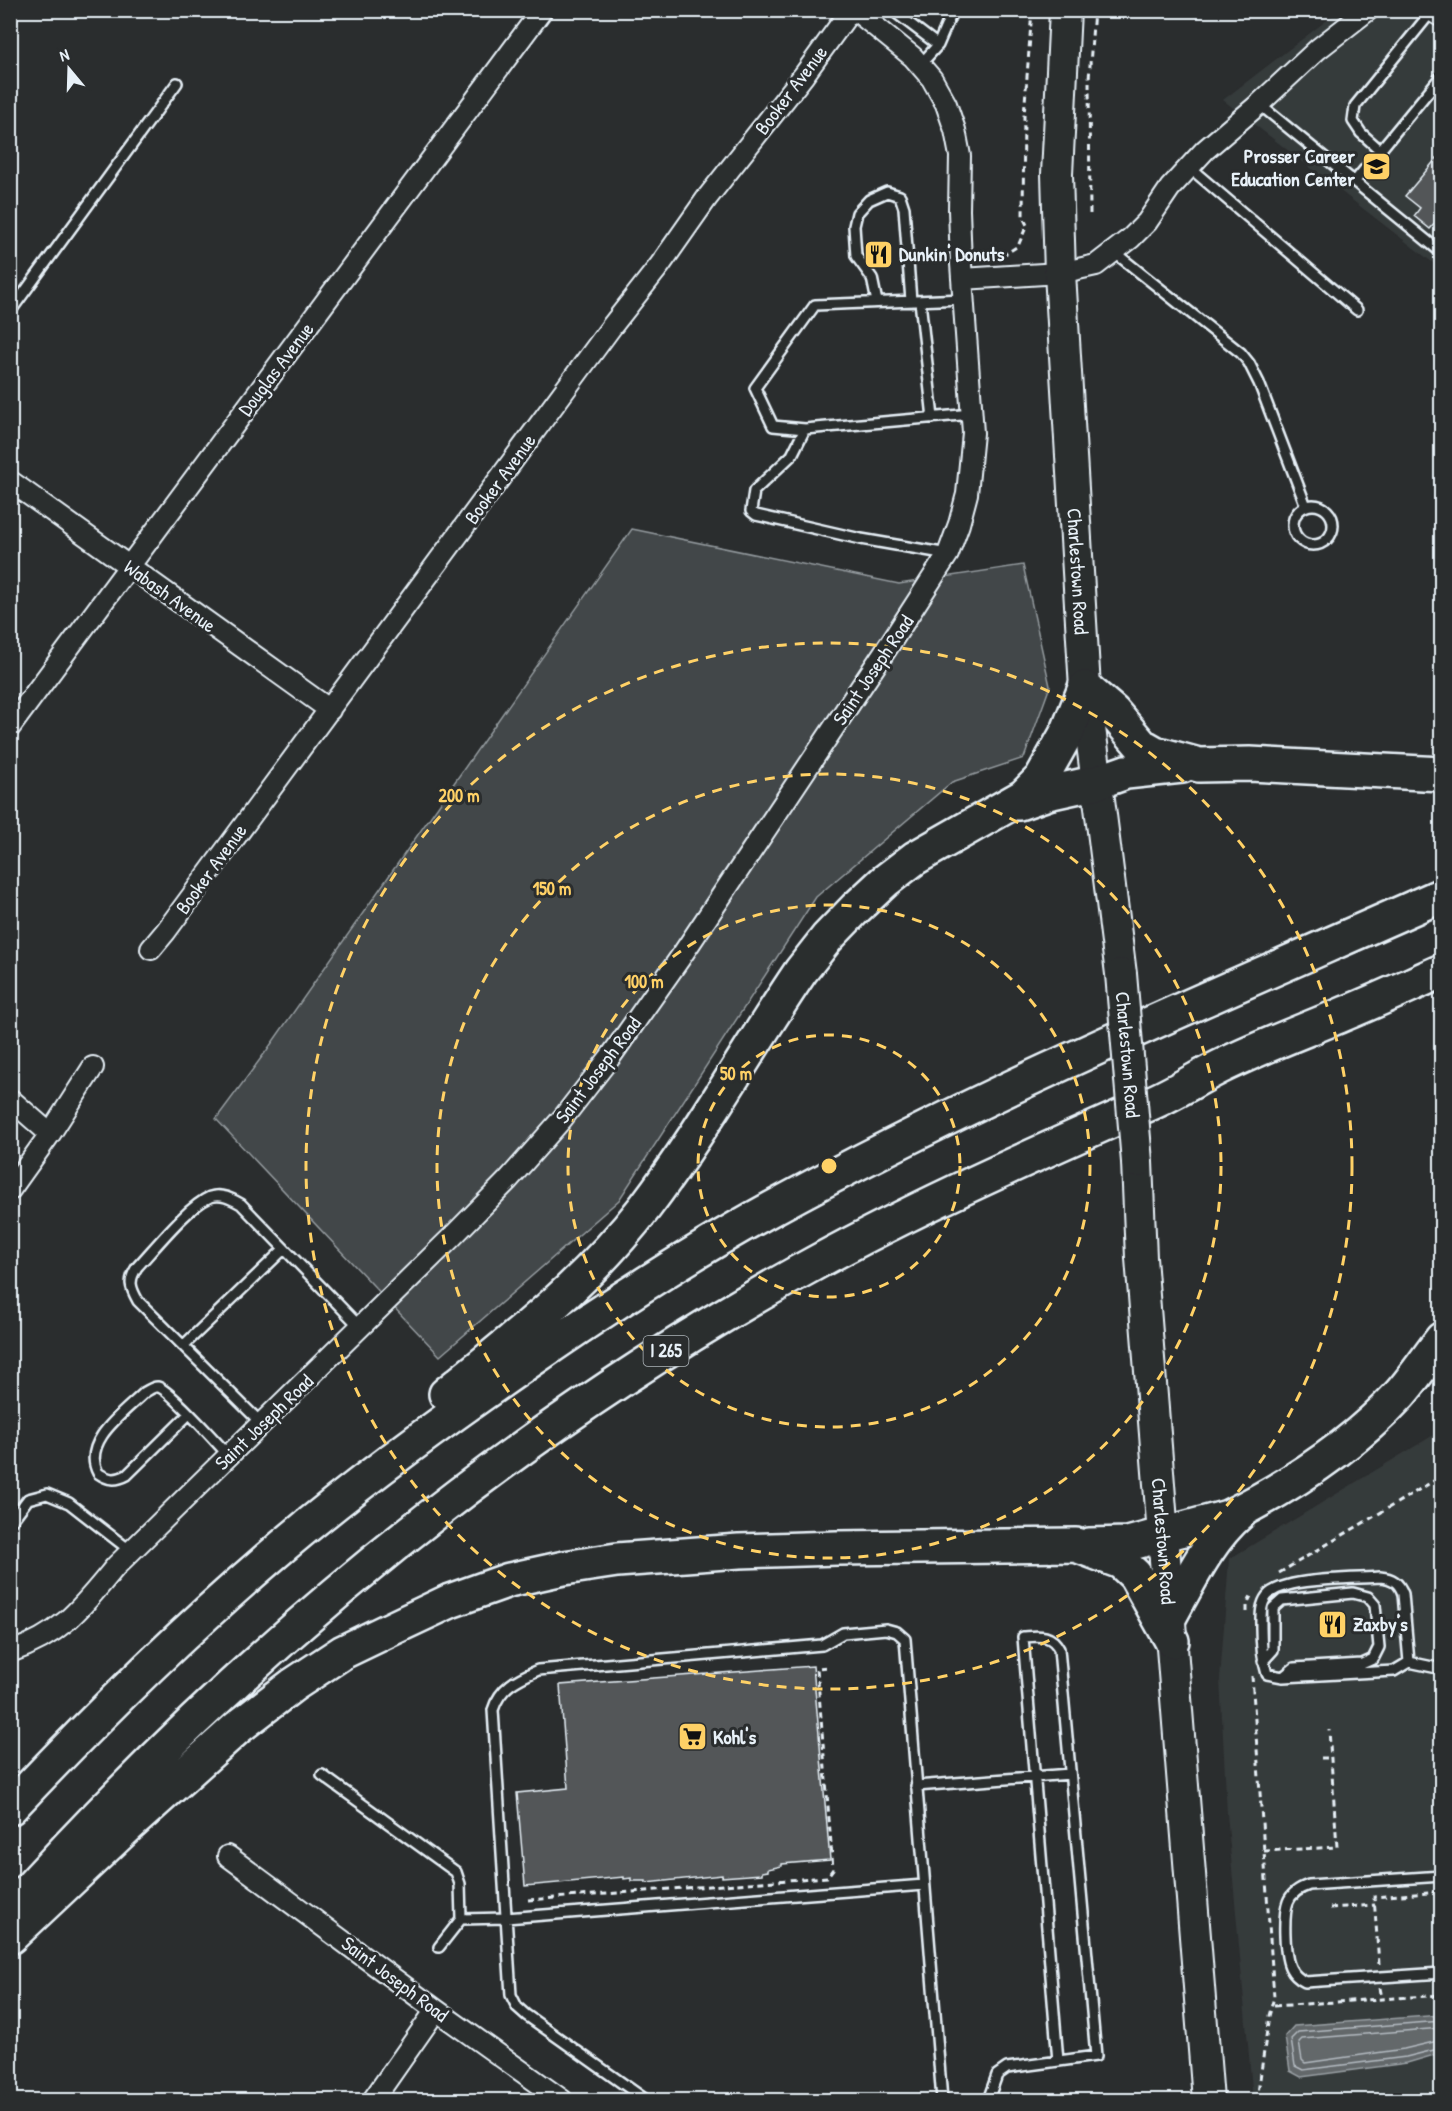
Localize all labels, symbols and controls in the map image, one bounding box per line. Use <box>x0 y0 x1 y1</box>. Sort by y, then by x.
north arrow <box>39 39 99 99</box>
street label: Booker Avenue <box>748 39 833 140</box>
text: N <box>57 43 72 67</box>
place label: Prosser Career Education Center <box>1231 142 1355 192</box>
school or university icon: Prosser Career Education Center <box>1360 151 1392 183</box>
restaurant icon: Dunkin' Donuts <box>862 238 894 270</box>
place label: Dunkin' Donuts <box>899 240 1005 267</box>
street label: Douglas Avenue <box>232 316 320 421</box>
street label: Booker Avenue <box>458 428 542 529</box>
street label: Charlestown Road <box>1061 507 1096 635</box>
street label: Wabash Avenue <box>119 553 222 638</box>
street label: Saint Joseph Road <box>826 609 920 730</box>
text: 200 m <box>439 783 479 808</box>
street label: Booker Avenue <box>169 818 253 919</box>
text: 150 m <box>533 876 571 901</box>
text: 100 m <box>624 969 664 994</box>
street label: Charlestown Road <box>1110 990 1147 1119</box>
street label: Saint Joseph Road <box>548 1011 647 1129</box>
text: 50 m <box>720 1061 752 1086</box>
centre of rings <box>819 1156 839 1176</box>
road number: I 265 <box>644 1336 688 1366</box>
street label: Saint Joseph Road <box>208 1368 319 1476</box>
street label: Charlestown Road <box>1146 1477 1183 1605</box>
restaurant icon: Zaxby's <box>1316 1608 1348 1640</box>
place label: Zaxby's <box>1353 1610 1408 1638</box>
supermarket icon: Kohl's <box>676 1721 708 1753</box>
place label: Kohl's <box>713 1723 757 1750</box>
street label: Saint Joseph Road <box>336 1929 454 2028</box>

